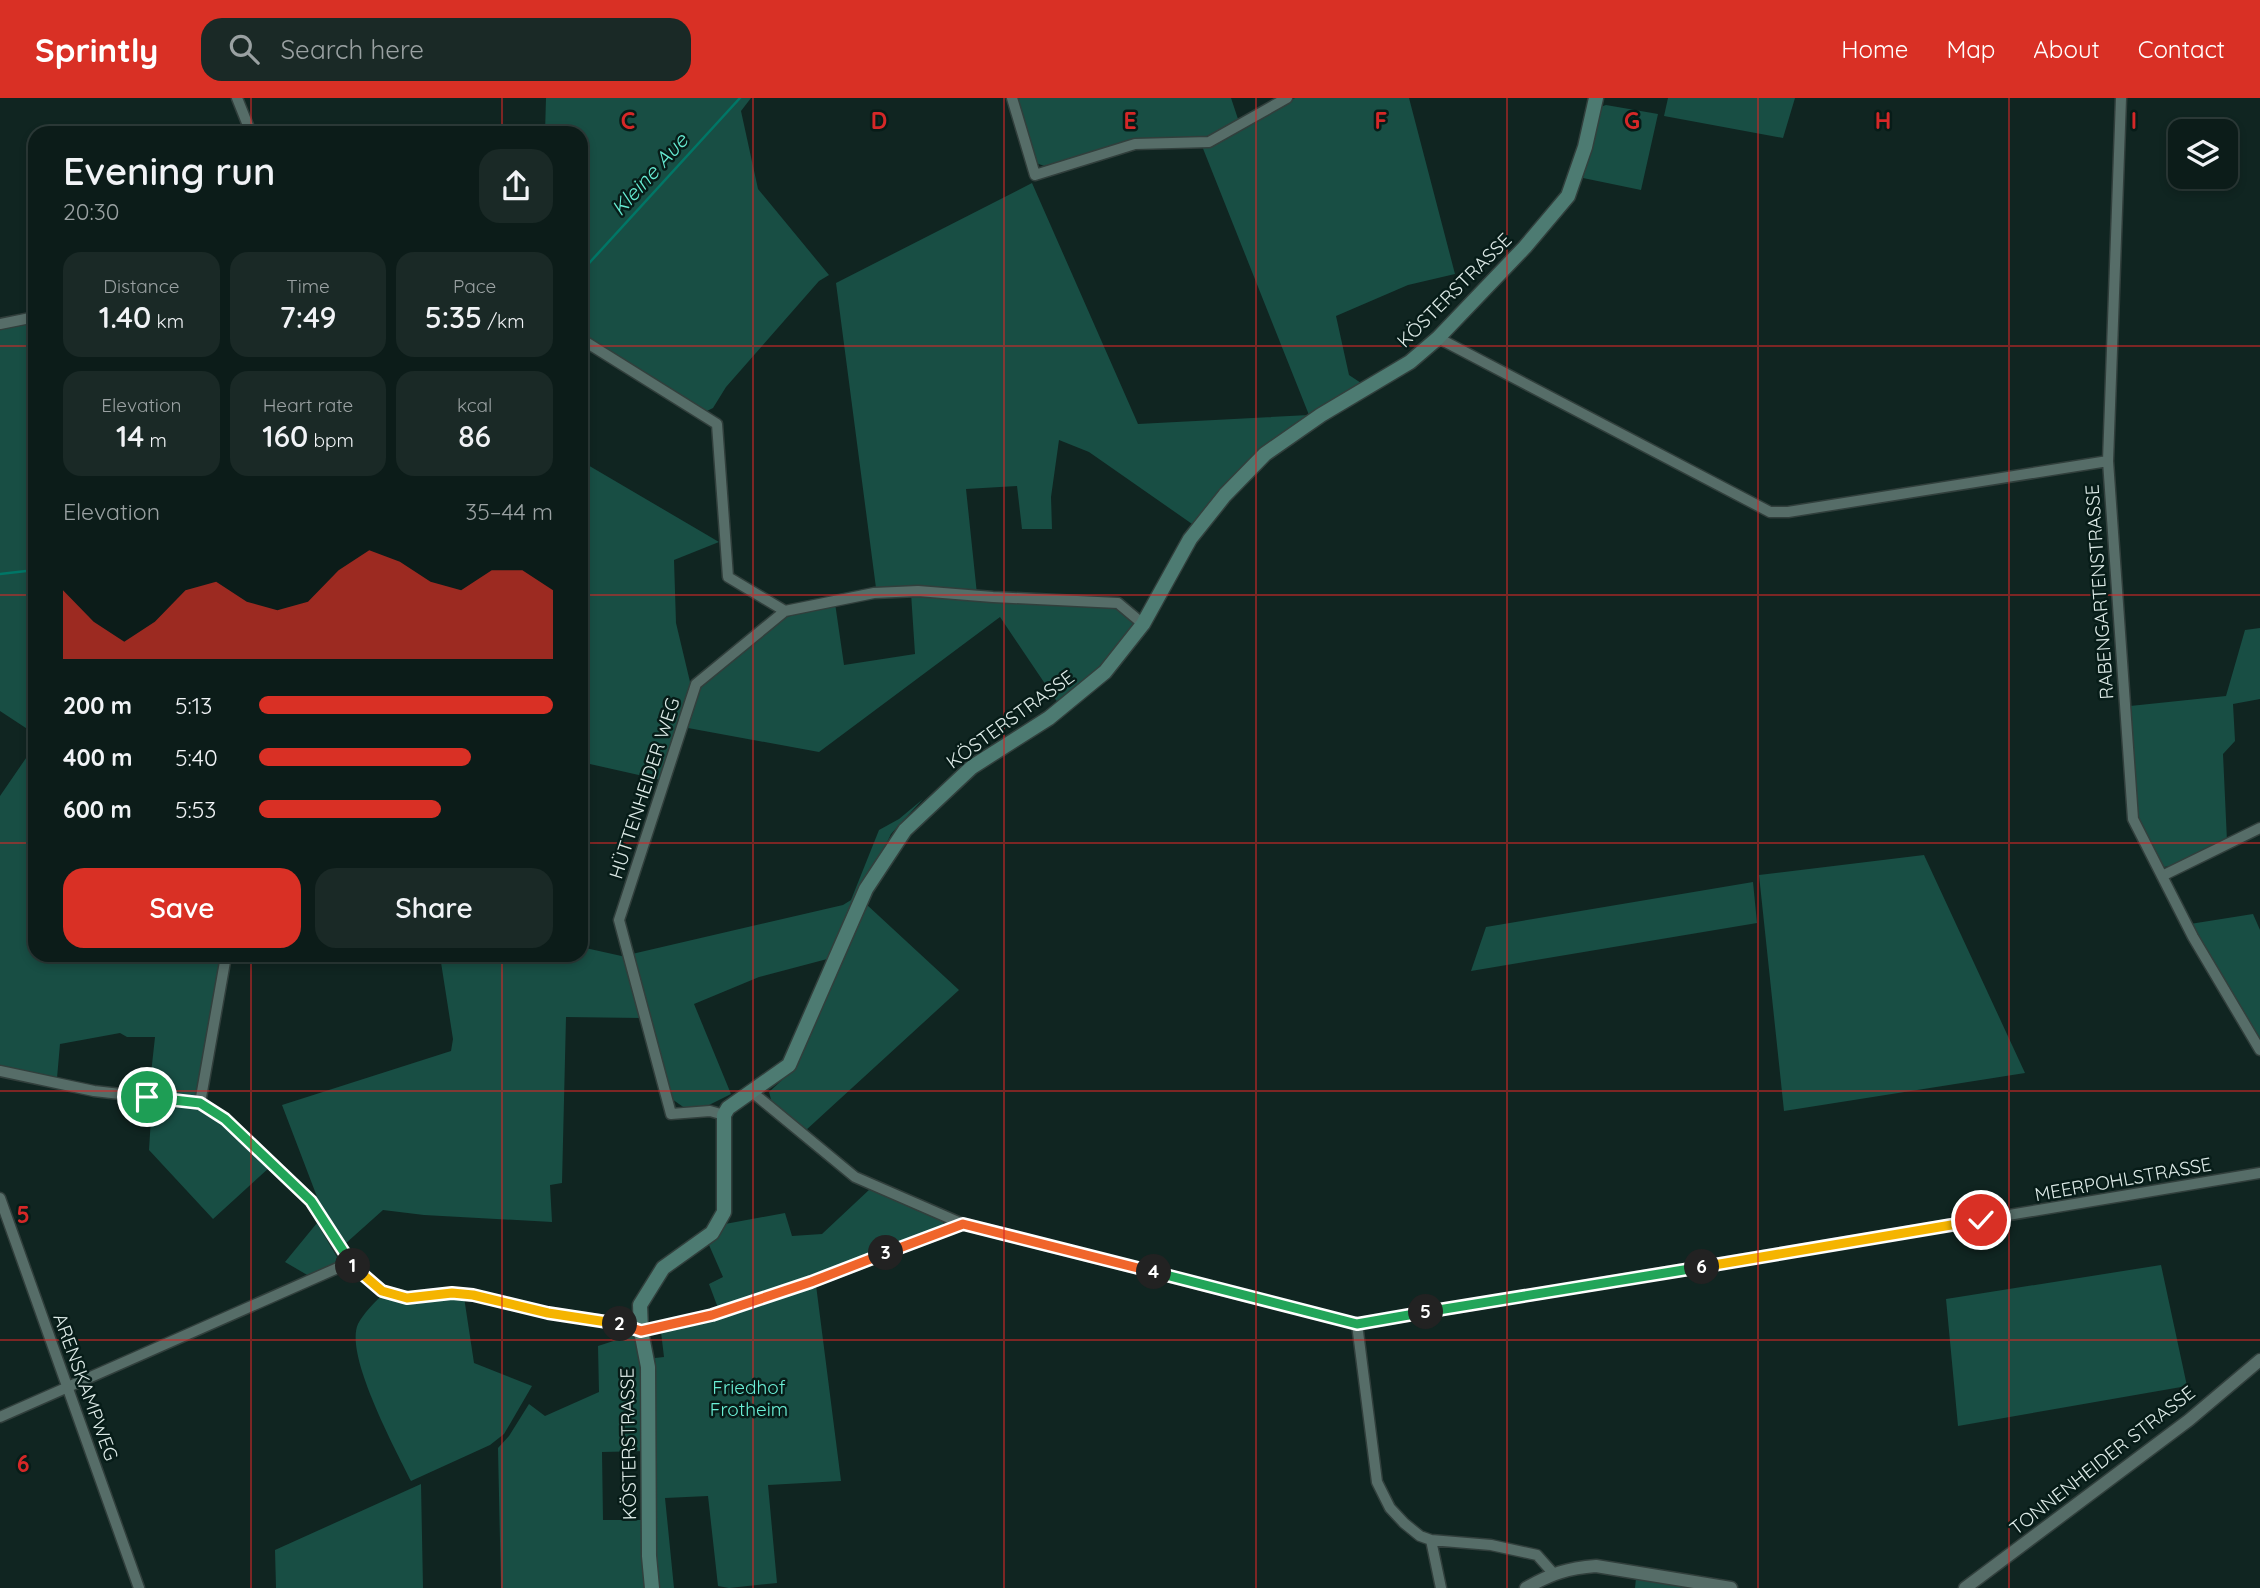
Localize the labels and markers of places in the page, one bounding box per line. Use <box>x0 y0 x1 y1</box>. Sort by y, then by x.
pin <box>117 1067 177 1127</box>
pin <box>1951 1190 2011 1250</box>
pin: 3 <box>868 1236 903 1270</box>
pin: 1 <box>336 1248 370 1284</box>
pin: 6 <box>1684 1250 1720 1284</box>
pin: 4 <box>1136 1254 1172 1290</box>
pin: 5 <box>1408 1294 1444 1330</box>
pin: 2 <box>602 1306 638 1342</box>

